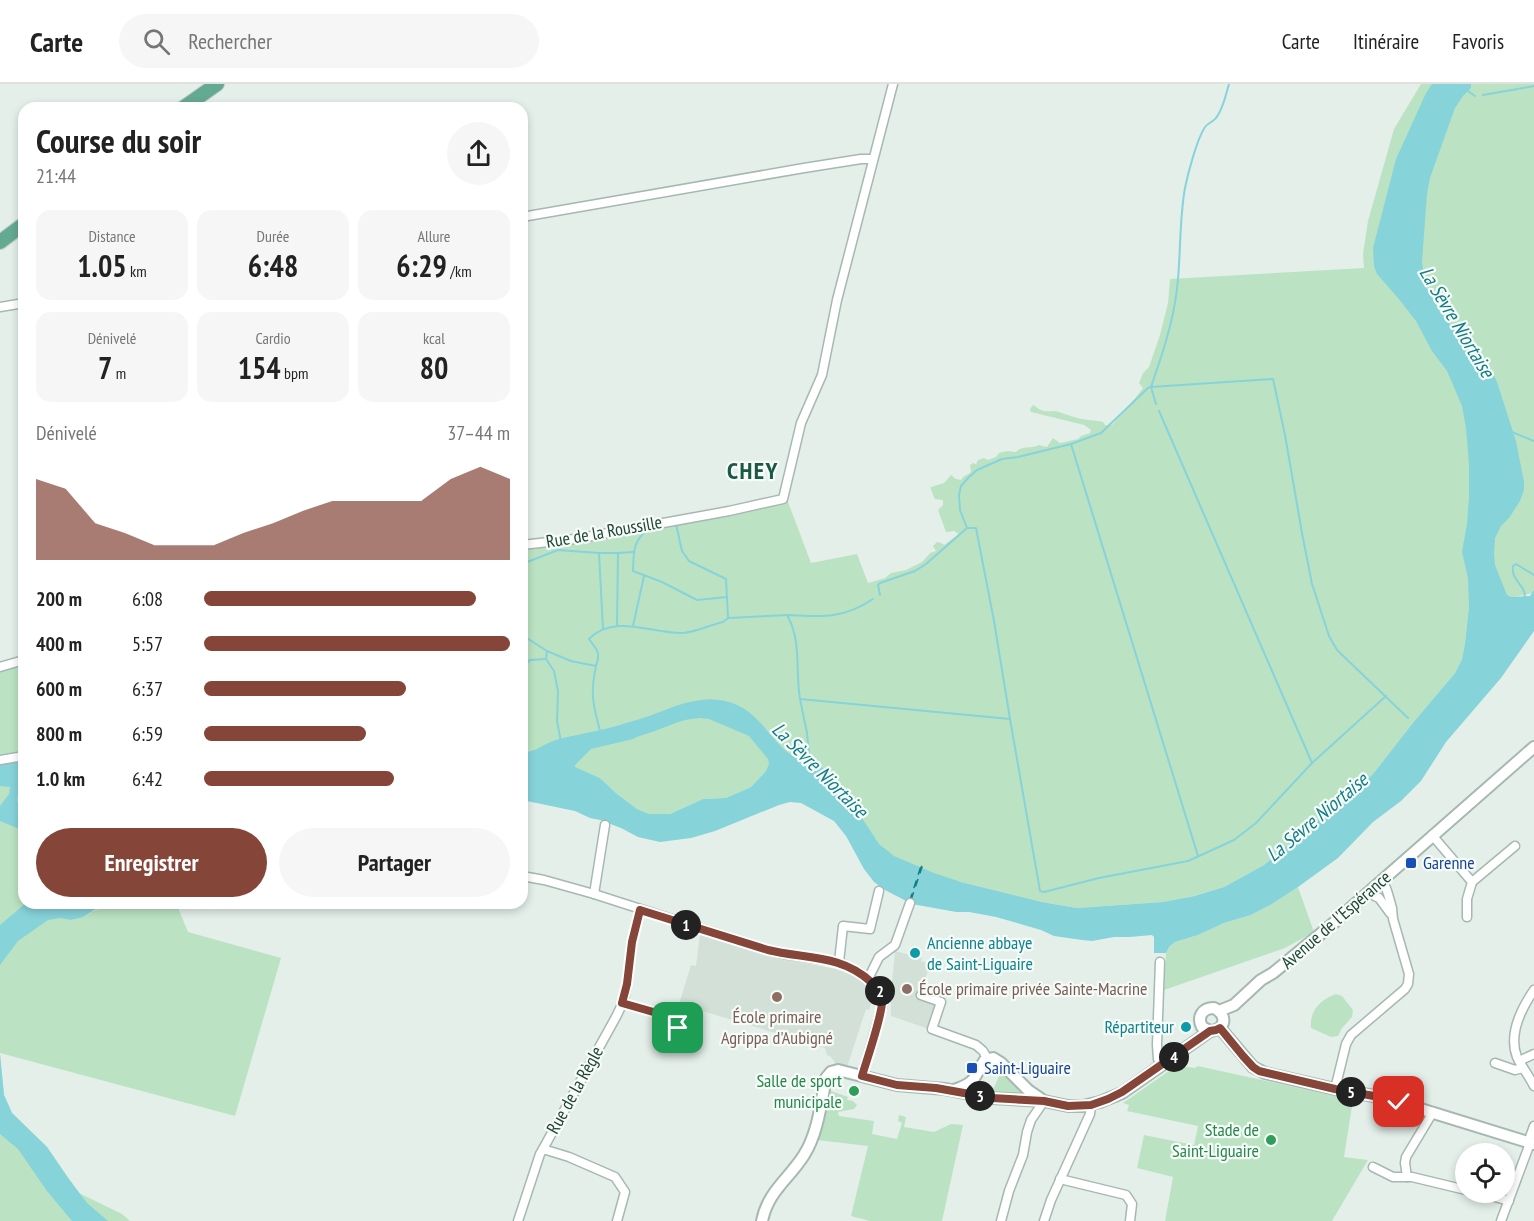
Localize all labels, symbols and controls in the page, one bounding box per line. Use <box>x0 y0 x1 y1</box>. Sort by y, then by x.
search box <box>119 14 539 68</box>
text: Carte <box>30 23 83 60</box>
icon: search <box>140 25 173 58</box>
text: Rechercher <box>188 27 272 55</box>
text: Carte <box>1282 28 1320 55</box>
text: Itinéraire <box>1353 28 1419 55</box>
text: Favoris <box>1452 28 1504 55</box>
text: Course du soir <box>36 119 201 162</box>
button: share <box>447 122 510 185</box>
text: 21:44 <box>36 163 76 189</box>
text: Distance <box>88 226 136 246</box>
text: Durée <box>257 226 289 246</box>
text: Allure <box>418 226 450 246</box>
text: 1.05 <box>77 246 127 285</box>
text: 6:48 <box>248 246 298 285</box>
text: 6:29 <box>396 246 447 285</box>
text: km <box>127 261 147 281</box>
text: /km <box>447 261 472 281</box>
water label: La Sèvre Niortaise <box>1414 262 1501 384</box>
text: Dénivelé <box>88 328 136 348</box>
text: Cardio <box>255 328 291 348</box>
text: kcal <box>423 328 445 348</box>
text: 7 <box>98 348 112 387</box>
text: 154 <box>238 348 281 387</box>
text: 80 <box>420 348 448 387</box>
text: m <box>112 363 126 383</box>
text: bpm <box>281 363 308 383</box>
text: Dénivelé <box>36 420 97 446</box>
text: 37–44 m <box>447 420 510 446</box>
district label: CHEY <box>727 455 779 486</box>
street label: Rue de la Roussille <box>544 510 664 553</box>
text: 200 m <box>36 586 82 612</box>
text: 6:08 <box>132 586 163 612</box>
text: 400 m <box>36 631 82 657</box>
text: 5:57 <box>132 631 163 657</box>
text: 600 m <box>36 676 82 702</box>
text: 6:37 <box>132 676 163 702</box>
water label: La Sèvre Niortaise <box>767 717 875 825</box>
text: 800 m <box>36 721 82 747</box>
text: 6:59 <box>132 721 163 747</box>
text: 1.0 km <box>36 766 85 792</box>
text: 6:42 <box>132 766 163 792</box>
water label: La Sèvre Niortaise <box>1261 766 1375 867</box>
button: Enregistrer <box>36 828 267 897</box>
button: Partager <box>279 828 510 897</box>
place label: Garenne <box>1423 851 1475 874</box>
marker: Garenne <box>1404 856 1418 870</box>
street label: Avenue de l'Espérance <box>1276 866 1395 974</box>
pin: 1 <box>671 910 701 940</box>
text: 1 <box>682 915 690 935</box>
place label: Ancienne abbaye de Saint-Liguaire <box>927 931 1033 975</box>
marker: Ancienne abbaye de Saint-Liguaire <box>908 946 922 960</box>
pin: 2 <box>865 976 895 1006</box>
place label: École primaire privée Sainte-Macrine <box>919 977 1147 1000</box>
text: 2 <box>876 981 884 1001</box>
marker: École primaire privée Sainte-Macrine <box>900 982 914 996</box>
marker: École primaire Agrippa d'Aubigné <box>770 990 784 1004</box>
pin <box>652 1002 703 1053</box>
place label: École primaire Agrippa d'Aubigné <box>721 1005 833 1049</box>
icon: arrive <box>661 1011 694 1044</box>
place label: Répartiteur <box>1104 1015 1174 1038</box>
marker: Répartiteur <box>1179 1020 1193 1034</box>
street label: Rue de la Règle <box>541 1042 608 1138</box>
pin: 4 <box>1159 1042 1189 1072</box>
text: 4 <box>1170 1047 1178 1067</box>
place label: Saint-Liguaire <box>984 1056 1071 1079</box>
marker: Saint-Liguaire <box>965 1061 979 1075</box>
place label: Salle de sport municipale <box>756 1069 842 1113</box>
pin <box>1373 1076 1424 1127</box>
pin: 5 <box>1336 1077 1366 1107</box>
pin: 3 <box>965 1081 995 1111</box>
text: 5 <box>1347 1082 1355 1102</box>
marker: Salle de sport municipale <box>847 1084 861 1098</box>
icon: check <box>1382 1085 1415 1118</box>
text: 3 <box>976 1086 984 1106</box>
place label: Stade de Saint-Liguaire <box>1172 1118 1259 1162</box>
marker: Stade de Saint-Liguaire <box>1264 1133 1278 1147</box>
map controls <box>1455 1143 1515 1203</box>
button: locate <box>1455 1143 1515 1203</box>

